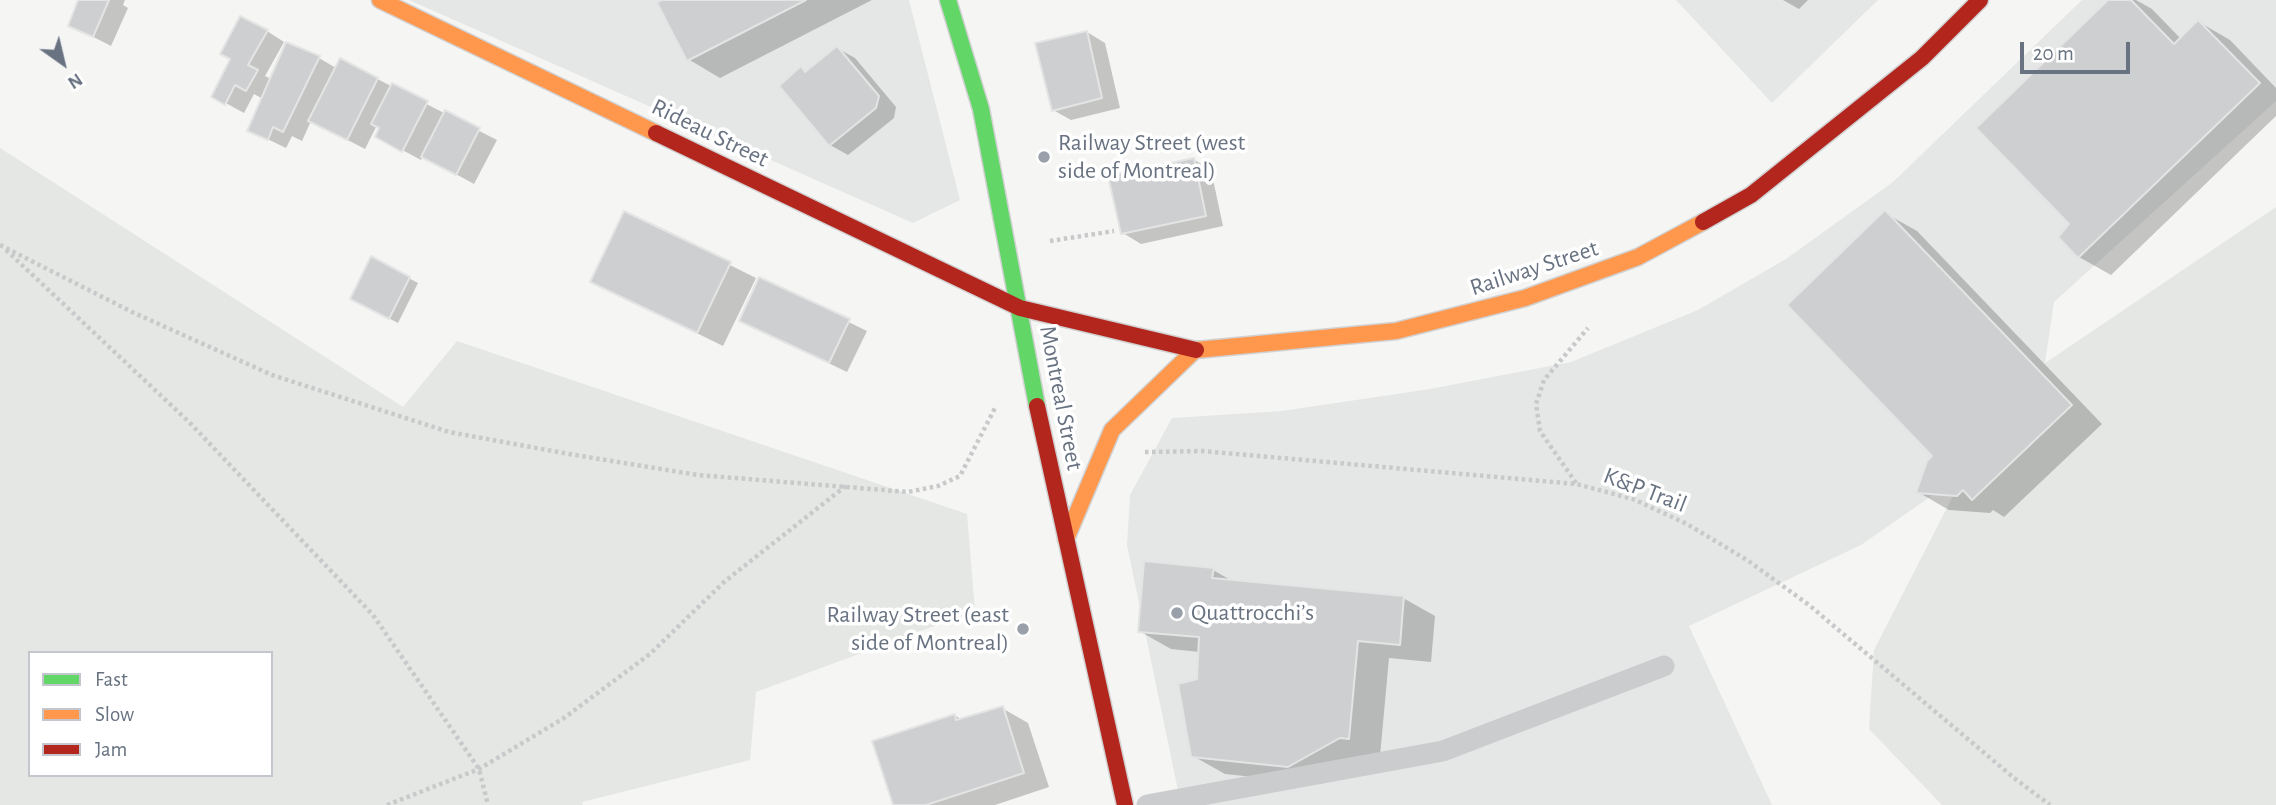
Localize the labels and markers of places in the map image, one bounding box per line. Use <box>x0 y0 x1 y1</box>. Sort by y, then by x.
place label: Railway Street (west side of Montreal) <box>1058 129 1245 185</box>
marker: Railway Street (west side of Montreal) <box>1036 149 1052 165</box>
place label: Quattrocchi’s <box>1191 599 1314 627</box>
place label: Railway Street (east side of Montreal) <box>827 601 1009 657</box>
marker: Quattrocchi’s <box>1169 605 1185 621</box>
marker: Railway Street (east side of Montreal) <box>1015 621 1031 637</box>

